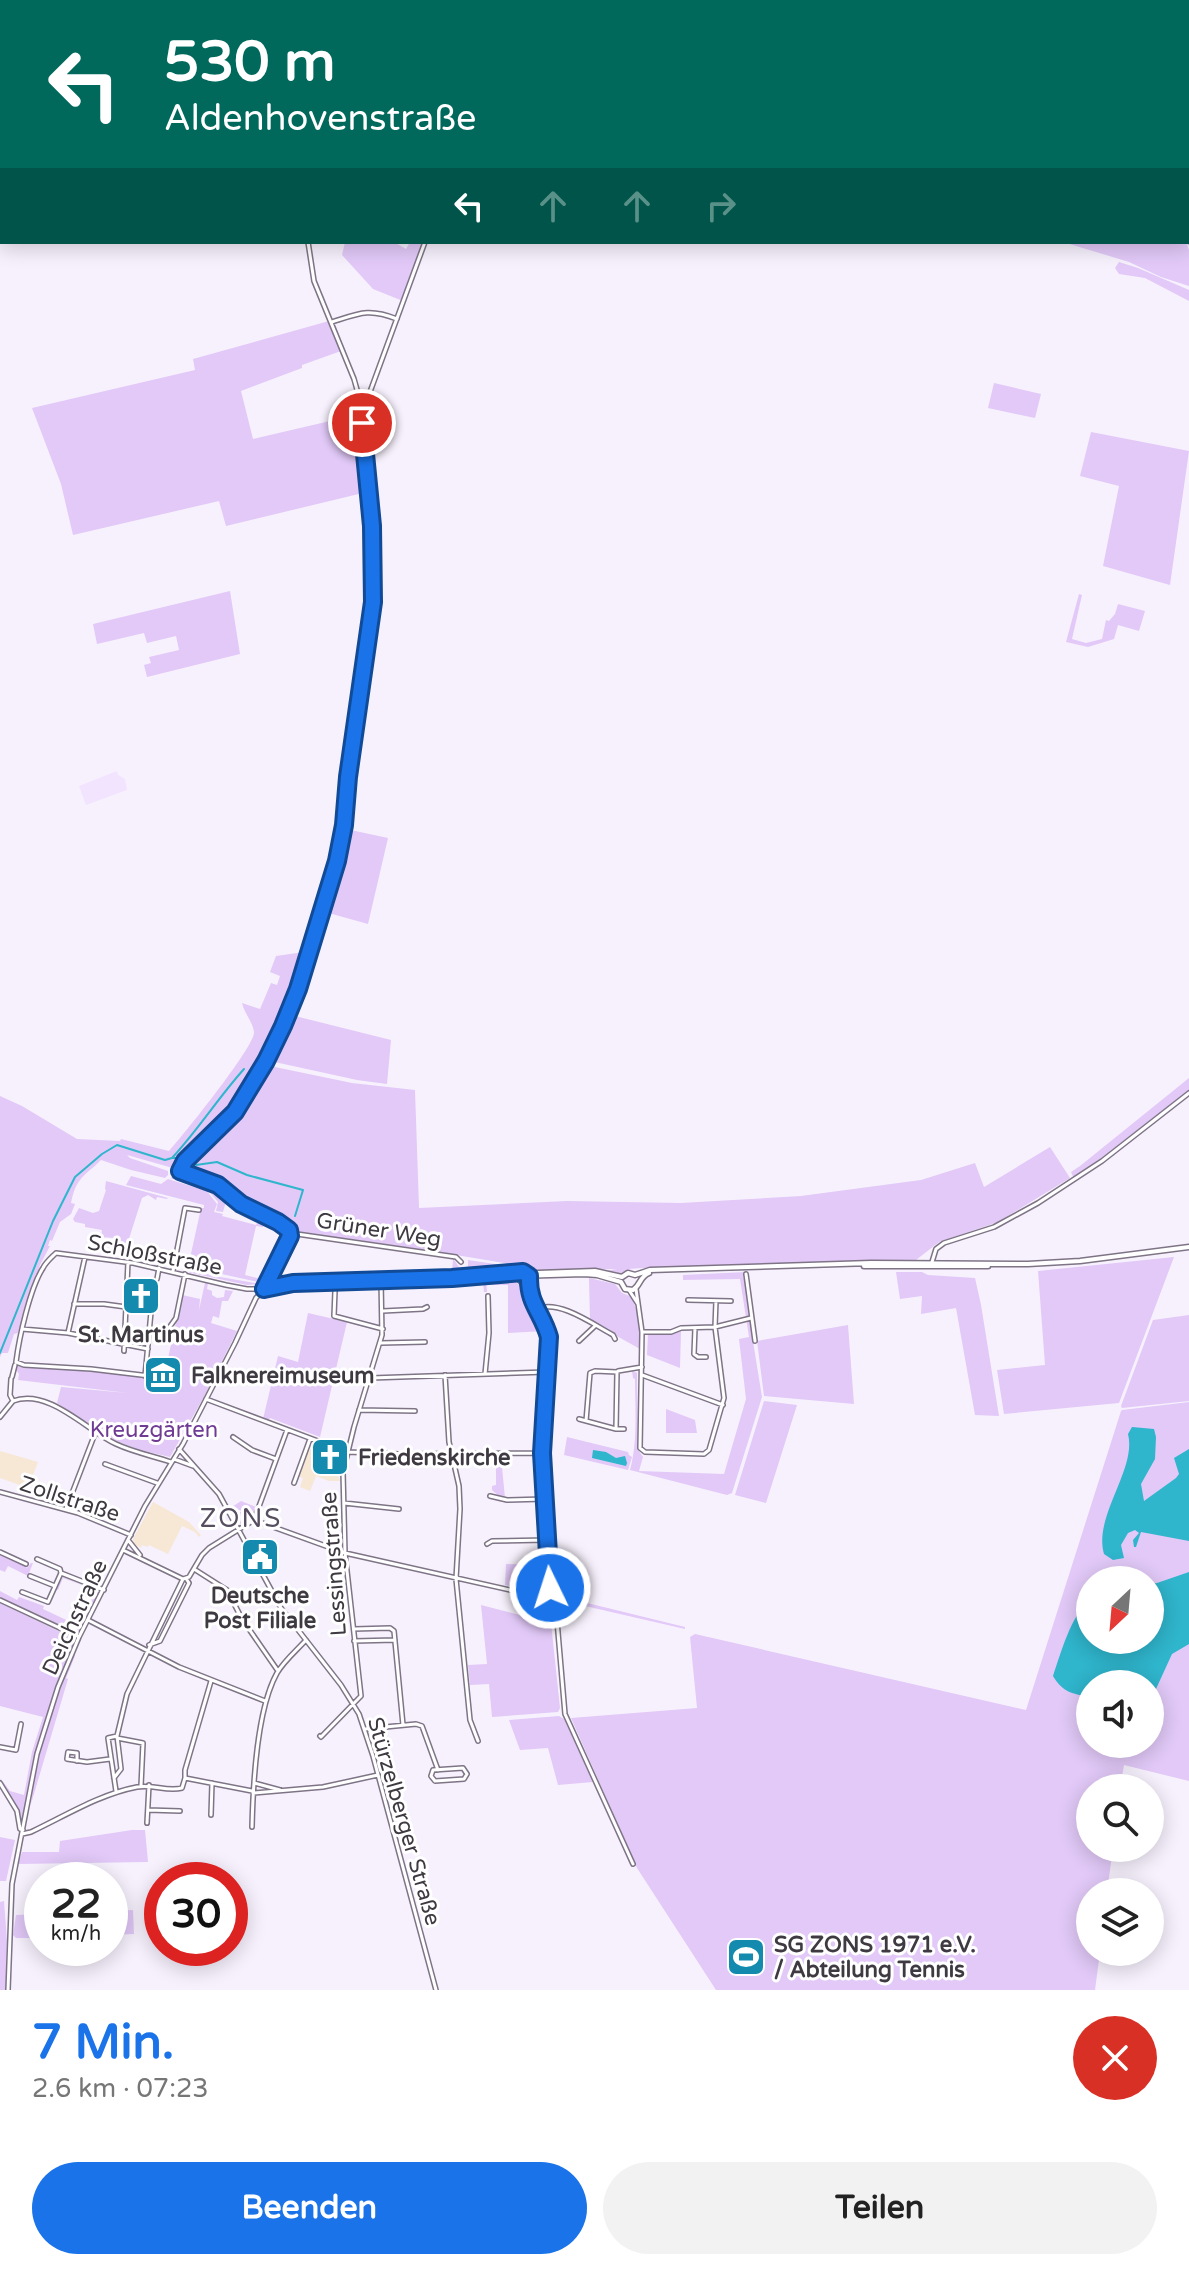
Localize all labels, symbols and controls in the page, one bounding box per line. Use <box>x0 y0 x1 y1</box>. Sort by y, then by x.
text: 530 m <box>164 29 335 96</box>
icon: left <box>32 32 136 136</box>
text: Aldenhovenstraße <box>164 97 476 140</box>
icon: left <box>447 184 491 228</box>
icon: ahead <box>531 184 575 228</box>
icon: ahead <box>615 184 659 228</box>
icon: right <box>699 184 743 228</box>
pin <box>328 389 396 457</box>
icon: arrive <box>340 401 384 445</box>
street label: Grüner Weg <box>315 1207 443 1253</box>
street label: Schloßstraße <box>85 1229 224 1281</box>
church icon: St. Martinus <box>120 1275 162 1317</box>
place label: St. Martinus <box>78 1322 204 1348</box>
museum icon: Falknereimuseum <box>142 1354 184 1396</box>
place label: Falknereimuseum <box>191 1363 375 1389</box>
park label: Kreuzgärten <box>90 1417 218 1443</box>
church icon: Friedenskirche <box>309 1436 351 1478</box>
place label: Friedenskirche <box>358 1445 511 1471</box>
street label: Zollstraße <box>16 1471 123 1527</box>
street label: Lessingstraße <box>316 1491 352 1637</box>
district label: ZONS <box>200 1503 282 1534</box>
public building icon: Deutsche Post Filiale <box>239 1536 281 1578</box>
position arrow <box>508 1546 592 1630</box>
street label: Deichstraße <box>37 1555 113 1679</box>
north arrow <box>1076 1566 1164 1654</box>
map controls <box>1076 1566 1164 1966</box>
place label: Deutsche Post Filiale <box>204 1583 316 1634</box>
button: sound <box>1076 1670 1164 1758</box>
street label: Stürzelberger Straße <box>362 1714 446 1928</box>
button: search <box>1076 1774 1164 1862</box>
speed limit sign: 30 <box>144 1862 248 1966</box>
button: layers <box>1076 1878 1164 1966</box>
text: 22 <box>51 1880 101 1928</box>
text: km/h <box>51 1922 101 1946</box>
place label: SG ZONS 1971 e.V. / Abteilung Tennis <box>774 1932 976 1983</box>
sports icon: SG ZONS 1971 e.V. / Abteilung Tennis <box>725 1936 767 1978</box>
text: 7 Min. <box>32 2014 174 2072</box>
button: close <box>1073 2016 1157 2100</box>
text: 2.6 km · 07:23 <box>32 2073 209 2104</box>
button: Beenden <box>32 2162 587 2254</box>
button: Teilen <box>603 2162 1157 2254</box>

